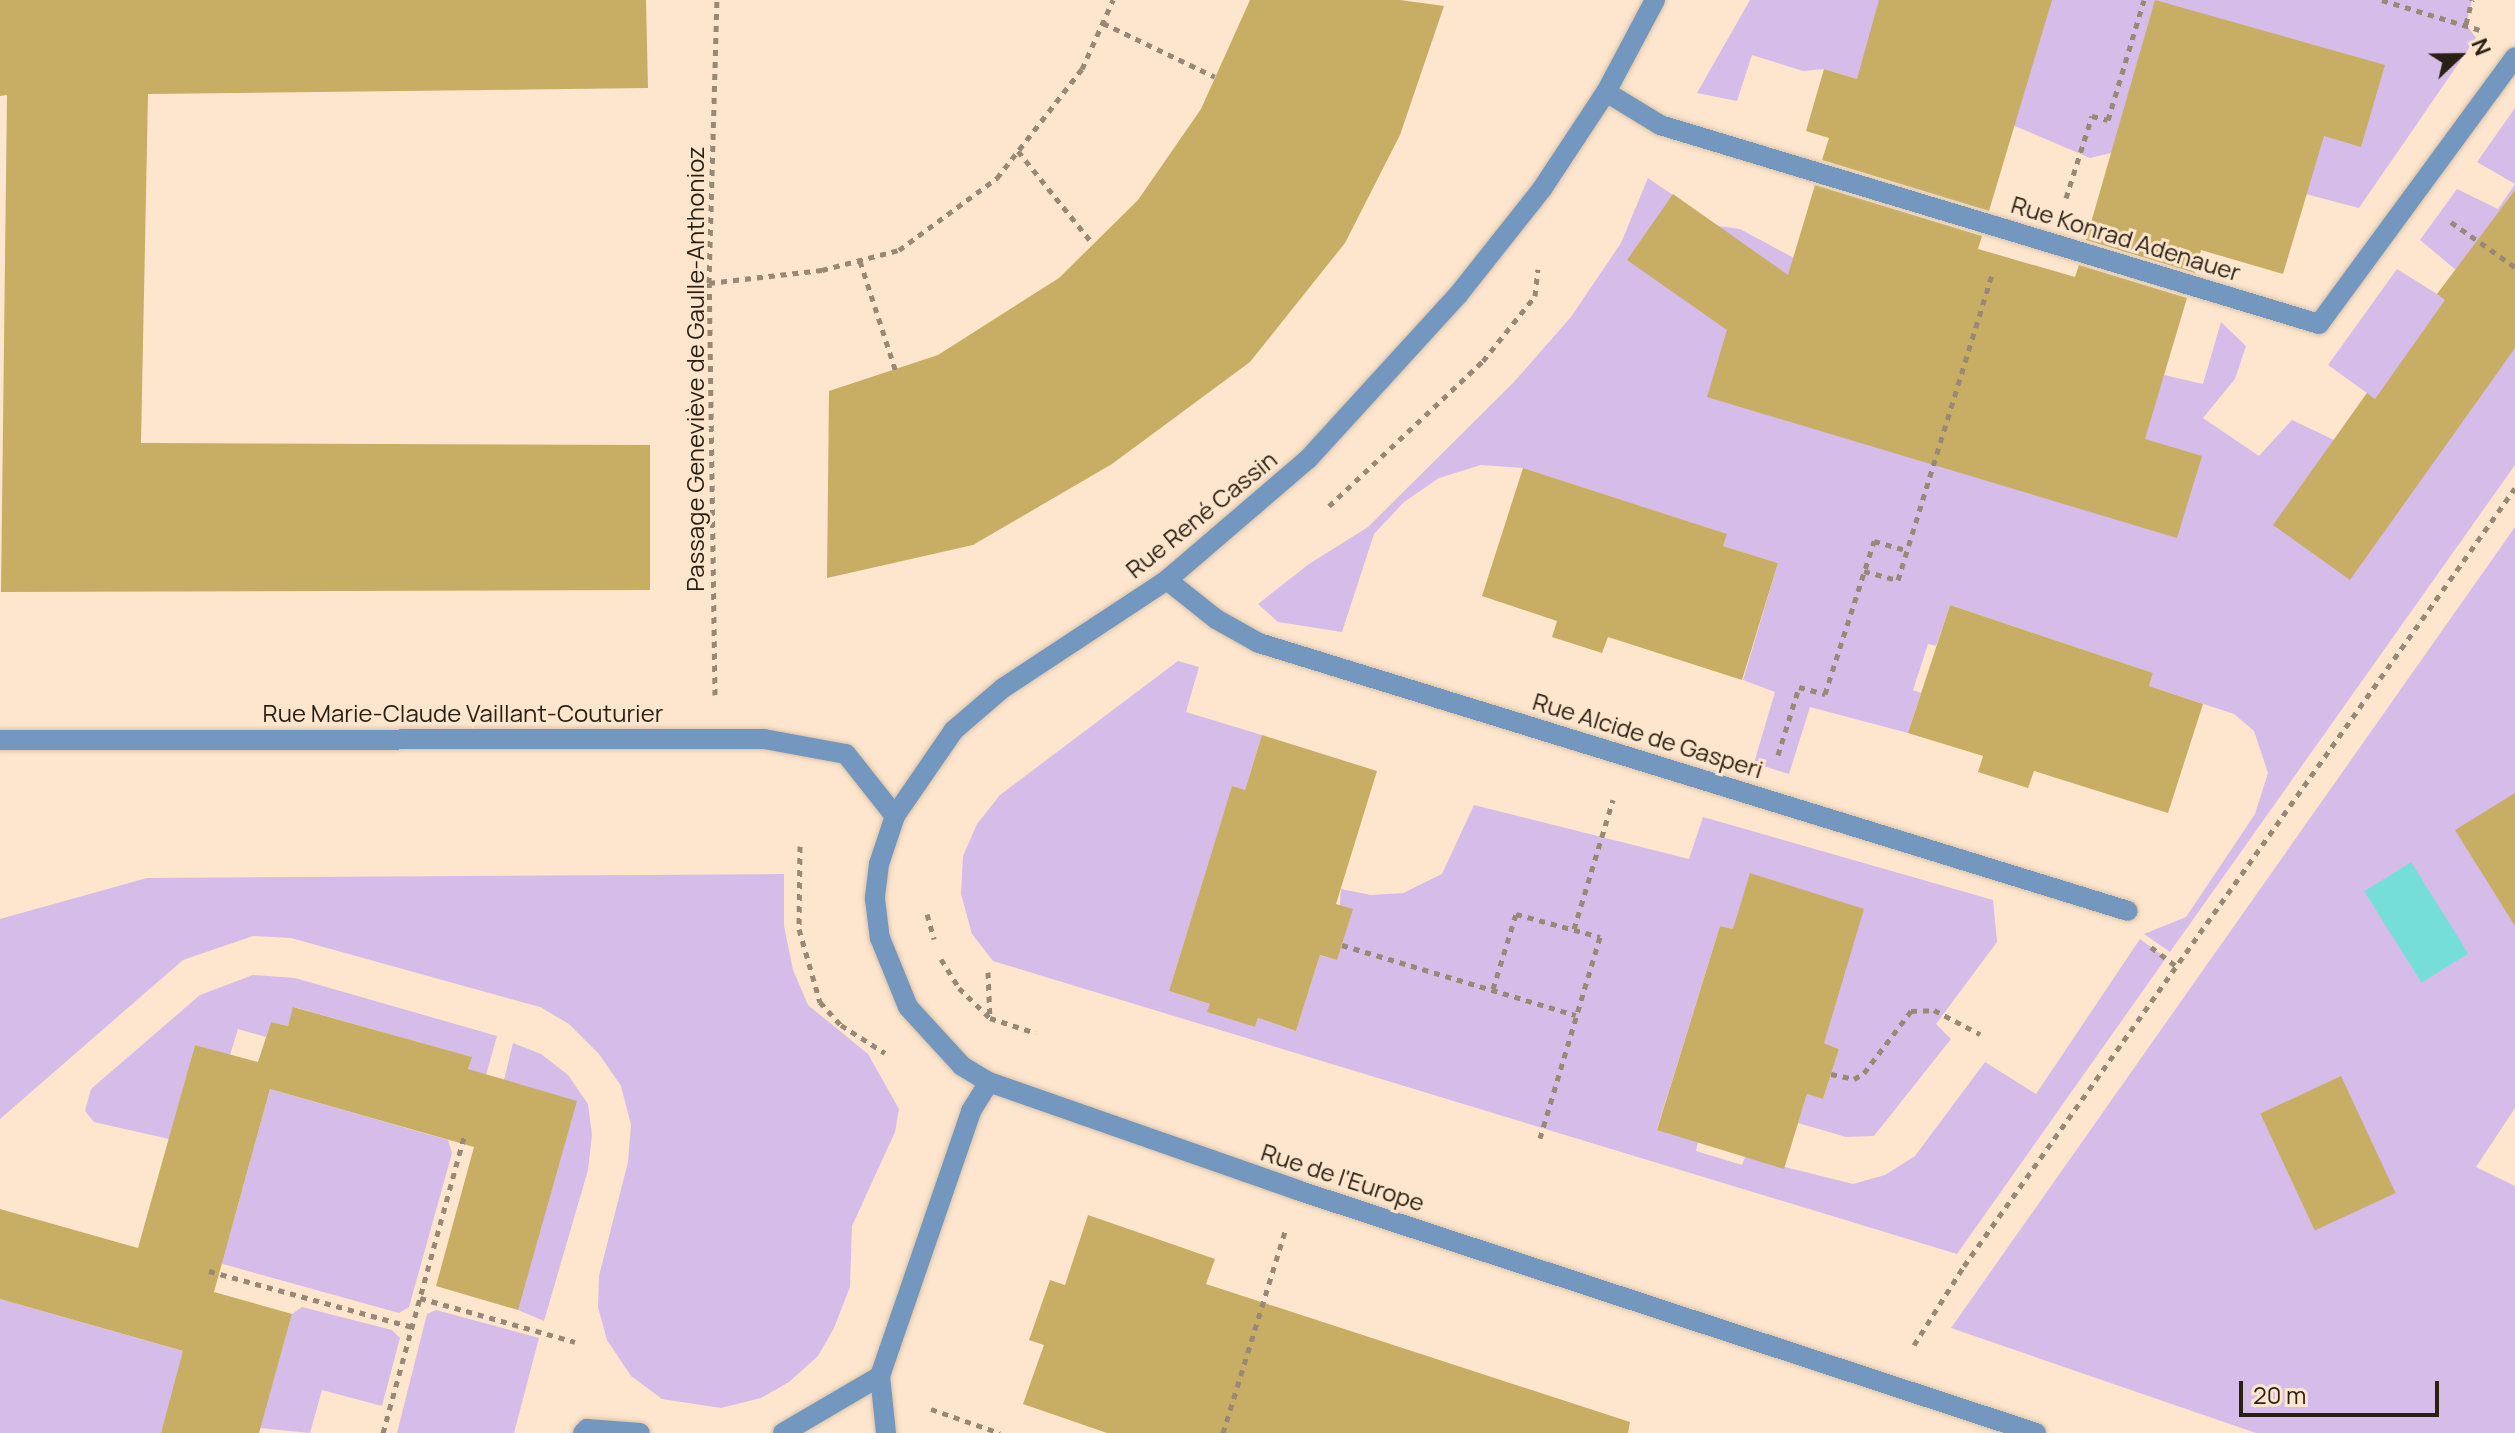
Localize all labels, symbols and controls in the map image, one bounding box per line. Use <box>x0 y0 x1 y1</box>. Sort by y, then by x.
north arrow <box>2419 16 2499 96</box>
text: N <box>2464 34 2498 60</box>
street label: Passage Geneviève de Gaulle-Anthonioz <box>681 146 709 592</box>
street label: Rue Konrad Adenauer <box>2008 189 2244 287</box>
street label: Rue René Cassin <box>1120 444 1282 584</box>
street label: Rue Alcide de Gasperi <box>1530 686 1766 784</box>
street label: Rue Marie-Claude Vaillant-Couturier <box>263 699 663 727</box>
street label: Rue de l'Europe <box>1258 1137 1428 1217</box>
scale bar <box>2243 1365 2443 1415</box>
text: 20 m <box>2253 1378 2306 1411</box>

